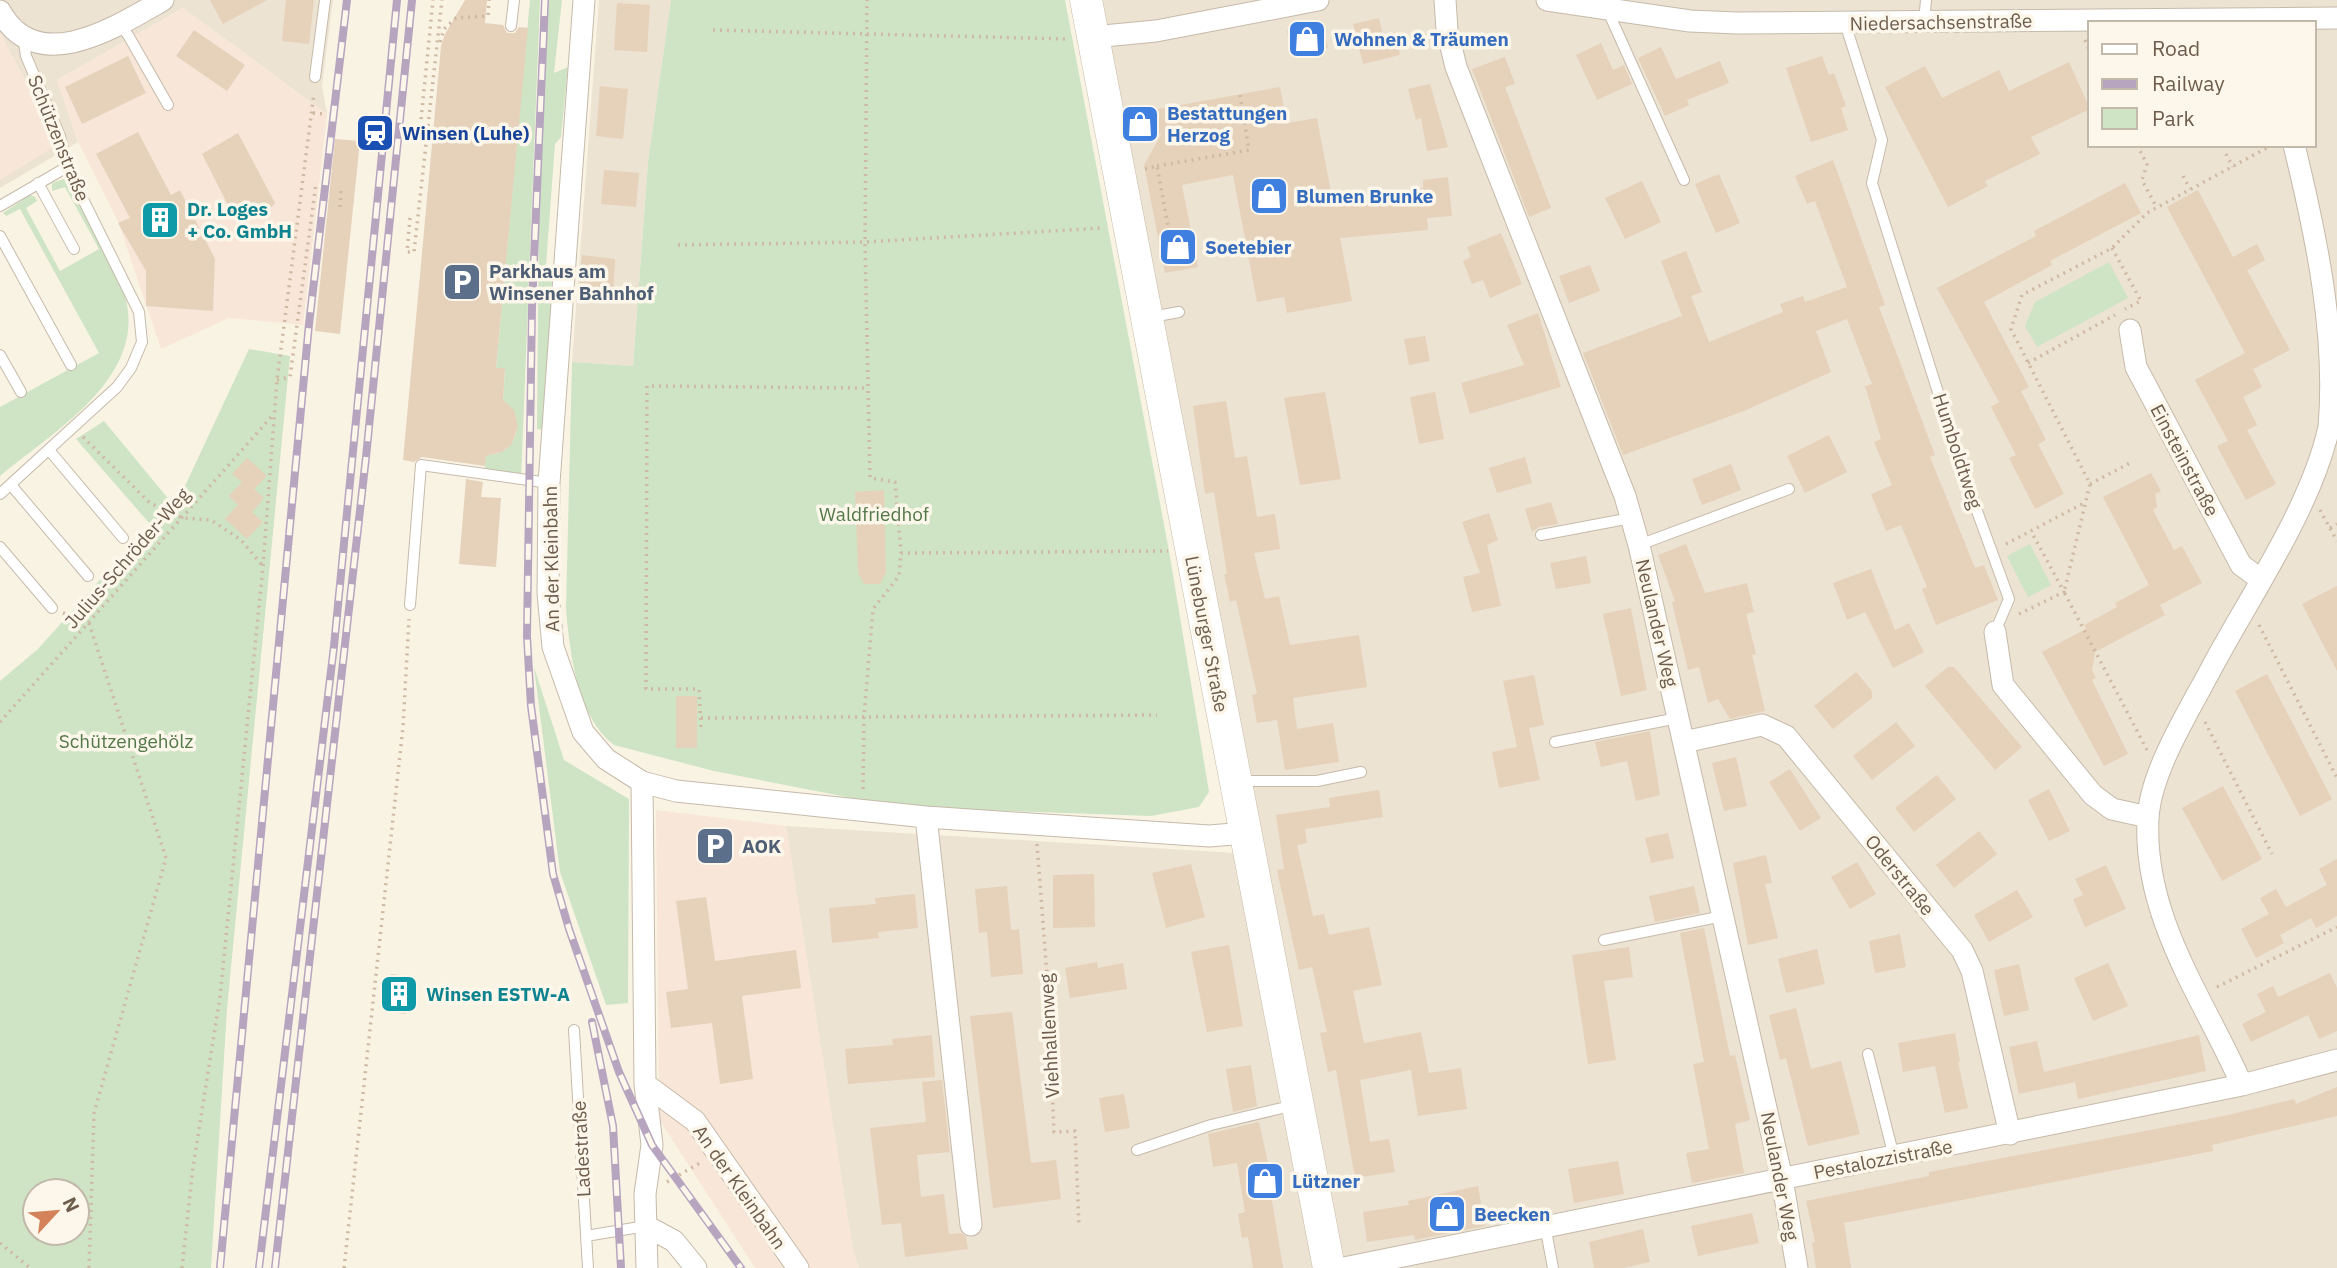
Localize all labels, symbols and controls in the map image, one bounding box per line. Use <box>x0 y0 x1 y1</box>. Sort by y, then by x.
street label: Niedersachsenstraße <box>1849 8 2033 36</box>
shop icon: Wohnen & Träumen <box>1286 18 1328 60</box>
legend <box>2088 21 2316 147</box>
place label: Wohnen & Träumen <box>1334 27 1509 51</box>
text: Road <box>2152 34 2200 62</box>
text: Railway <box>2152 69 2225 97</box>
street label: Schützenstraße <box>23 71 95 205</box>
place label: Bestattungen Herzog <box>1167 101 1287 147</box>
shop icon: Bestattungen Herzog <box>1119 103 1161 145</box>
text: Park <box>2152 104 2195 132</box>
station icon: Winsen (Luhe) <box>354 112 396 154</box>
place label: Winsen (Luhe) <box>402 121 529 145</box>
shop icon: Blumen Brunke <box>1248 175 1290 217</box>
place label: Blumen Brunke <box>1296 184 1433 208</box>
place label: Dr. Loges + Co. GmbH <box>187 197 292 243</box>
building icon: Dr. Loges + Co. GmbH <box>139 199 181 241</box>
shop icon: Soetebier <box>1157 226 1199 268</box>
place label: Soetebier <box>1205 235 1292 259</box>
place label: Parkhaus am Winsener Bahnhof <box>489 259 654 305</box>
parking icon: Parkhaus am Winsener Bahnhof <box>441 261 483 303</box>
street label: Humboldtweg <box>1928 390 1988 512</box>
street label: Einsteinstraße <box>2145 400 2225 520</box>
street label: Julius-Schröder-Weg <box>59 483 195 633</box>
street label: An der Kleinbahn <box>538 486 564 632</box>
park label: Waldfriedhof <box>819 502 929 526</box>
street label: Lüneburger Straße <box>1180 554 1234 714</box>
street label: Neulander Weg <box>1631 557 1683 689</box>
park label: Schützengehölz <box>59 729 193 753</box>
parking icon: AOK <box>694 825 736 867</box>
street label: Oderstraße <box>1860 830 1940 920</box>
place label: AOK <box>742 834 781 858</box>
building icon: Winsen ESTW-A <box>378 973 420 1015</box>
street label: Viehhallenweg <box>1034 973 1064 1099</box>
place label: Winsen ESTW-A <box>426 982 570 1006</box>
street label: Ladestraße <box>566 1100 596 1198</box>
street label: Neulander Weg <box>1756 1110 1804 1242</box>
street label: An der Kleinbahn <box>688 1120 792 1254</box>
street label: Pestalozzistraße <box>1811 1134 1955 1184</box>
shop icon: Lützner <box>1244 1160 1286 1202</box>
place label: Lützner <box>1292 1169 1360 1193</box>
north arrow <box>21 1177 91 1247</box>
text: N <box>57 1193 85 1216</box>
shop icon: Beecken <box>1426 1193 1468 1235</box>
place label: Beecken <box>1474 1202 1550 1226</box>

